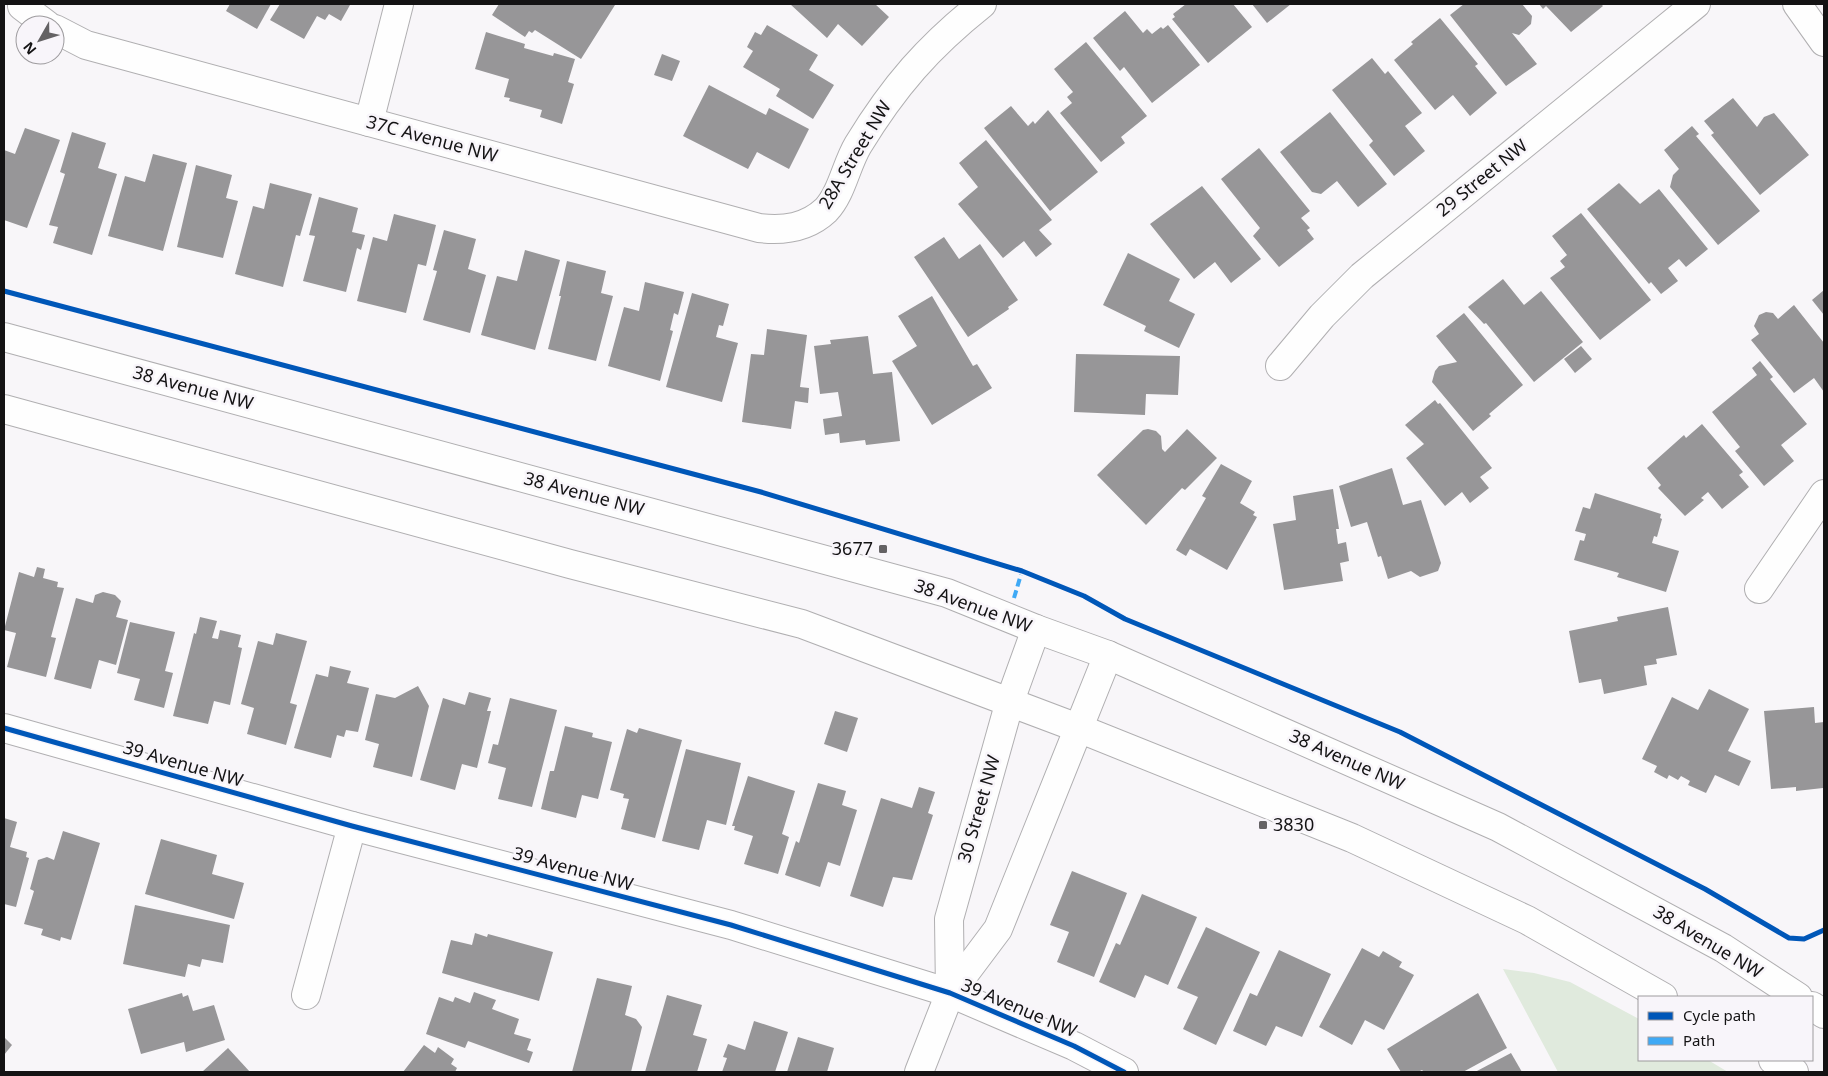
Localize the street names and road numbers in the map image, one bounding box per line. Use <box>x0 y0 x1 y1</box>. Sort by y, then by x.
street label: 28A Street NW <box>812 96 896 213</box>
street label: 37C Avenue NW <box>364 109 501 167</box>
street label: 29 Street NW <box>1431 133 1532 221</box>
street label: 38 Avenue NW <box>130 359 256 415</box>
street label: 38 Avenue NW <box>521 465 647 521</box>
street label: 38 Avenue NW <box>911 573 1036 638</box>
street label: 38 Avenue NW <box>1286 723 1409 795</box>
street label: 39 Avenue NW <box>121 734 246 792</box>
street label: 30 Street NW <box>951 752 1005 865</box>
street label: 39 Avenue NW <box>510 840 636 896</box>
street label: 38 Avenue NW <box>1649 899 1768 983</box>
street label: 39 Avenue NW <box>958 972 1081 1042</box>

